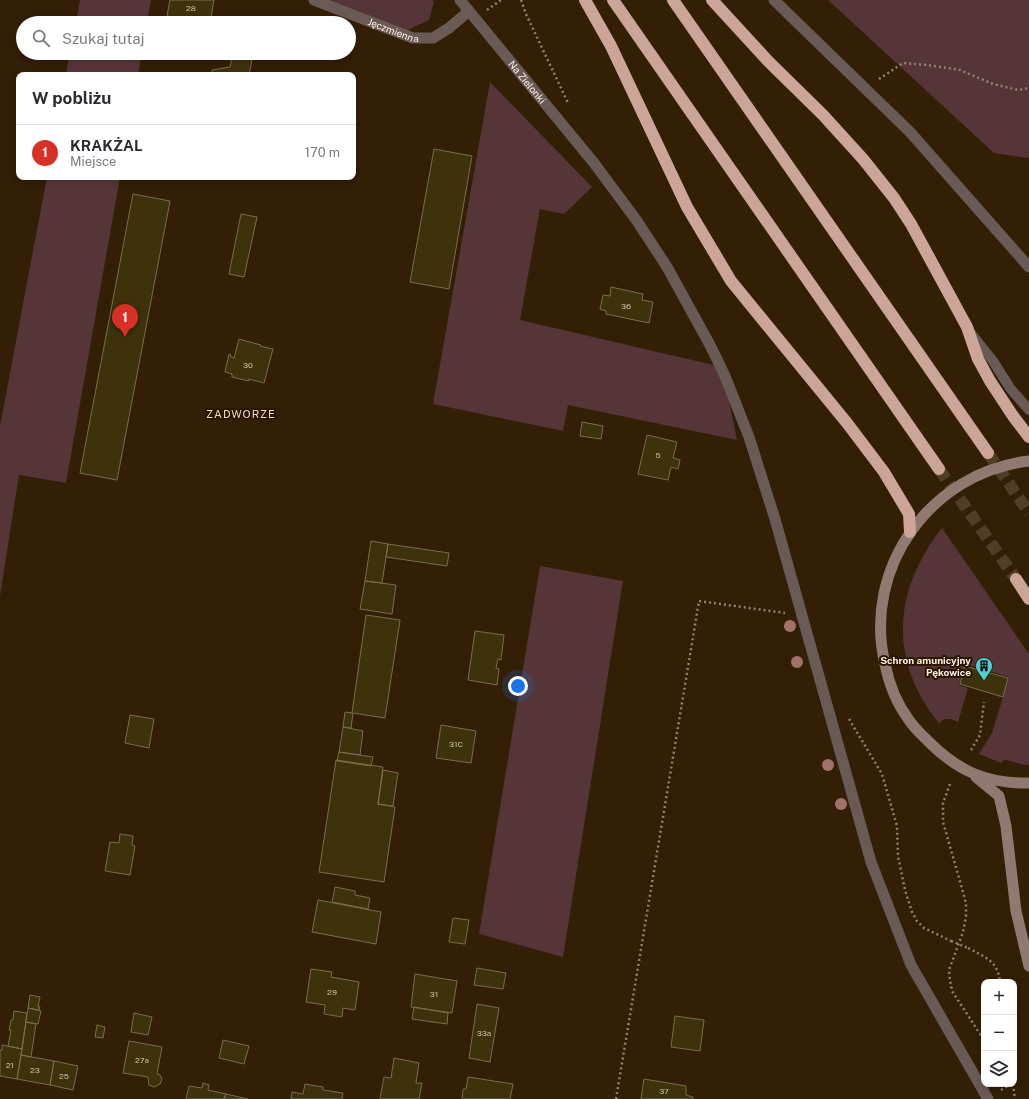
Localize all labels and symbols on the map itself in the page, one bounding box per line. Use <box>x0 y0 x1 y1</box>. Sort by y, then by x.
house number: 28 <box>186 3 196 13</box>
street label: Jęczmienna <box>366 15 419 44</box>
street label: Na Zielonki <box>506 58 549 106</box>
house number: 36 <box>621 301 631 311</box>
pin: 1 <box>112 304 138 337</box>
house number: 30 <box>243 360 253 370</box>
district label: ZADWORZE <box>206 408 276 420</box>
house number: 5 <box>655 450 661 460</box>
place label: Schron amunicyjny Pękowice <box>880 654 971 678</box>
building icon: Schron amunicyjny Pękowice <box>974 656 994 681</box>
your location <box>508 676 528 696</box>
house number: 31C <box>449 739 463 749</box>
house number: 29 <box>327 987 337 997</box>
house number: 31 <box>430 989 438 999</box>
house number: 33a <box>477 1028 491 1038</box>
house number: 27a <box>135 1055 149 1065</box>
house number: 21 <box>6 1060 14 1070</box>
house number: 23 <box>30 1065 40 1075</box>
house number: 25 <box>59 1071 69 1081</box>
house number: 37 <box>659 1086 669 1096</box>

